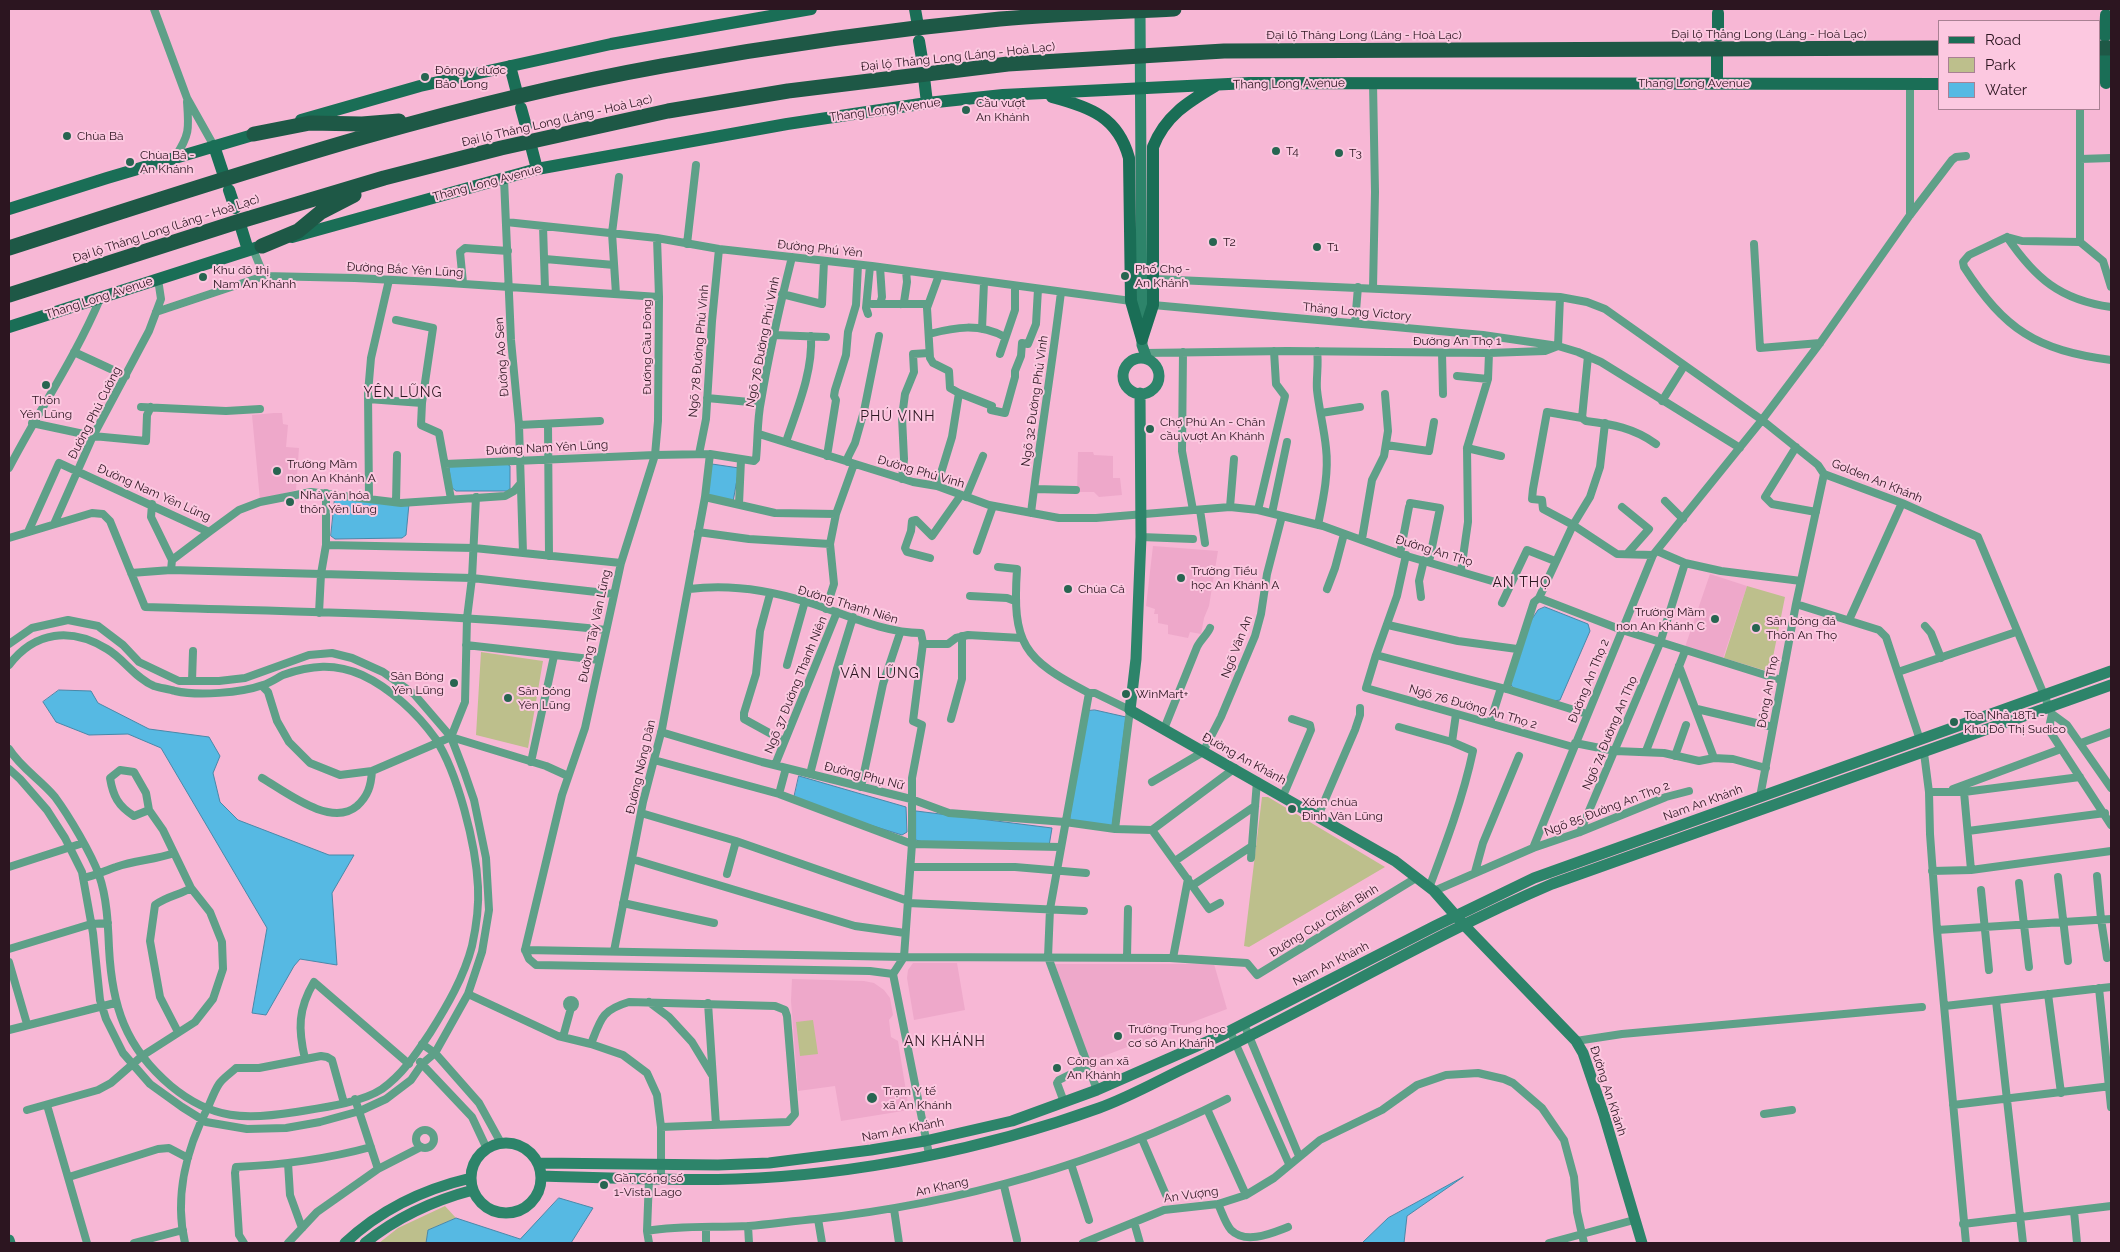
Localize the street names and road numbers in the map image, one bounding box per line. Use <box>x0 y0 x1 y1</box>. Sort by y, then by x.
street label: Đại lộ Thăng Long (Láng - Hoà Lạc) <box>1671 27 1867 41</box>
street label: Đại lộ Thăng Long (Láng - Hoà Lạc) <box>1266 28 1462 42</box>
street label: Đại lộ Thăng Long (Láng - Hoà Lạc) <box>860 40 1056 74</box>
street label: Thang Long Avenue <box>1233 76 1345 92</box>
street label: Thang Long Avenue <box>1638 76 1750 90</box>
street label: Đại lộ Thăng Long (Láng - Hoà Lạc) <box>460 92 654 150</box>
street label: Thang Long Avenue <box>829 95 941 125</box>
street label: Thang Long Avenue <box>431 162 543 204</box>
street label: Đại lộ Thăng Long (Láng - Hoà Lạc) <box>71 192 261 266</box>
street label: Đường Phú Yên <box>777 237 863 261</box>
street label: Đường Bắc Yên Lũng <box>346 260 464 280</box>
street label: Thang Long Avenue <box>44 274 154 322</box>
street label: Ngõ 76 Đường Phú Vinh <box>743 275 783 409</box>
street label: Ngõ 78 Đường Phú Vinh <box>686 284 712 418</box>
street label: Đường Cầu Đông <box>640 299 654 395</box>
street label: Thăng Long Victory <box>1302 300 1412 324</box>
street label: Đường Ao Sen <box>492 317 512 397</box>
street label: Ngõ 32 Đường Phú Vinh <box>1019 334 1051 468</box>
street label: Đường An Thọ 1 <box>1413 334 1501 348</box>
street label: Đường Phú Cường <box>65 364 125 462</box>
street label: Đường Nam Yên Lũng <box>485 438 609 458</box>
street label: Đường Phú Vinh <box>876 453 966 491</box>
street label: Golden An Khánh <box>1829 456 1925 506</box>
street label: Đường Nam Yên Lũng <box>95 461 213 525</box>
street label: Đường An Thọ <box>1394 532 1474 570</box>
street label: Đường Tây Vân Lũng <box>576 568 614 684</box>
street label: Đường Thanh Niên <box>796 583 900 627</box>
street label: Ngõ 37 Đường Thanh Niên <box>762 614 830 756</box>
street label: Ngõ Vân An <box>1218 614 1256 680</box>
street label: Đường An Thọ 2 <box>1566 637 1612 725</box>
street label: Đông An Thọ <box>1755 655 1781 729</box>
street label: Ngõ 74 Đường An Thọ <box>1579 674 1641 792</box>
street label: Ngõ 76 Đường An Thọ 2 <box>1407 682 1539 732</box>
street label: Đường Nông Dân <box>623 718 659 816</box>
street label: Đường An Khánh <box>1199 730 1289 788</box>
street label: Đường Phụ Nữ <box>823 759 905 793</box>
street label: Ngõ 85 Đường An Thọ 2 <box>1542 778 1672 840</box>
street label: Nam An Khánh <box>1661 782 1745 824</box>
street label: Đường Cựu Chiến Binh <box>1267 882 1381 960</box>
street label: Nam An Khánh <box>1291 939 1371 989</box>
street label: Đường An Khánh <box>1587 1044 1629 1138</box>
street label: Nam An Khánh <box>861 1115 945 1145</box>
street label: An Khang <box>914 1174 970 1200</box>
street label: An Vượng <box>1163 1184 1219 1206</box>

